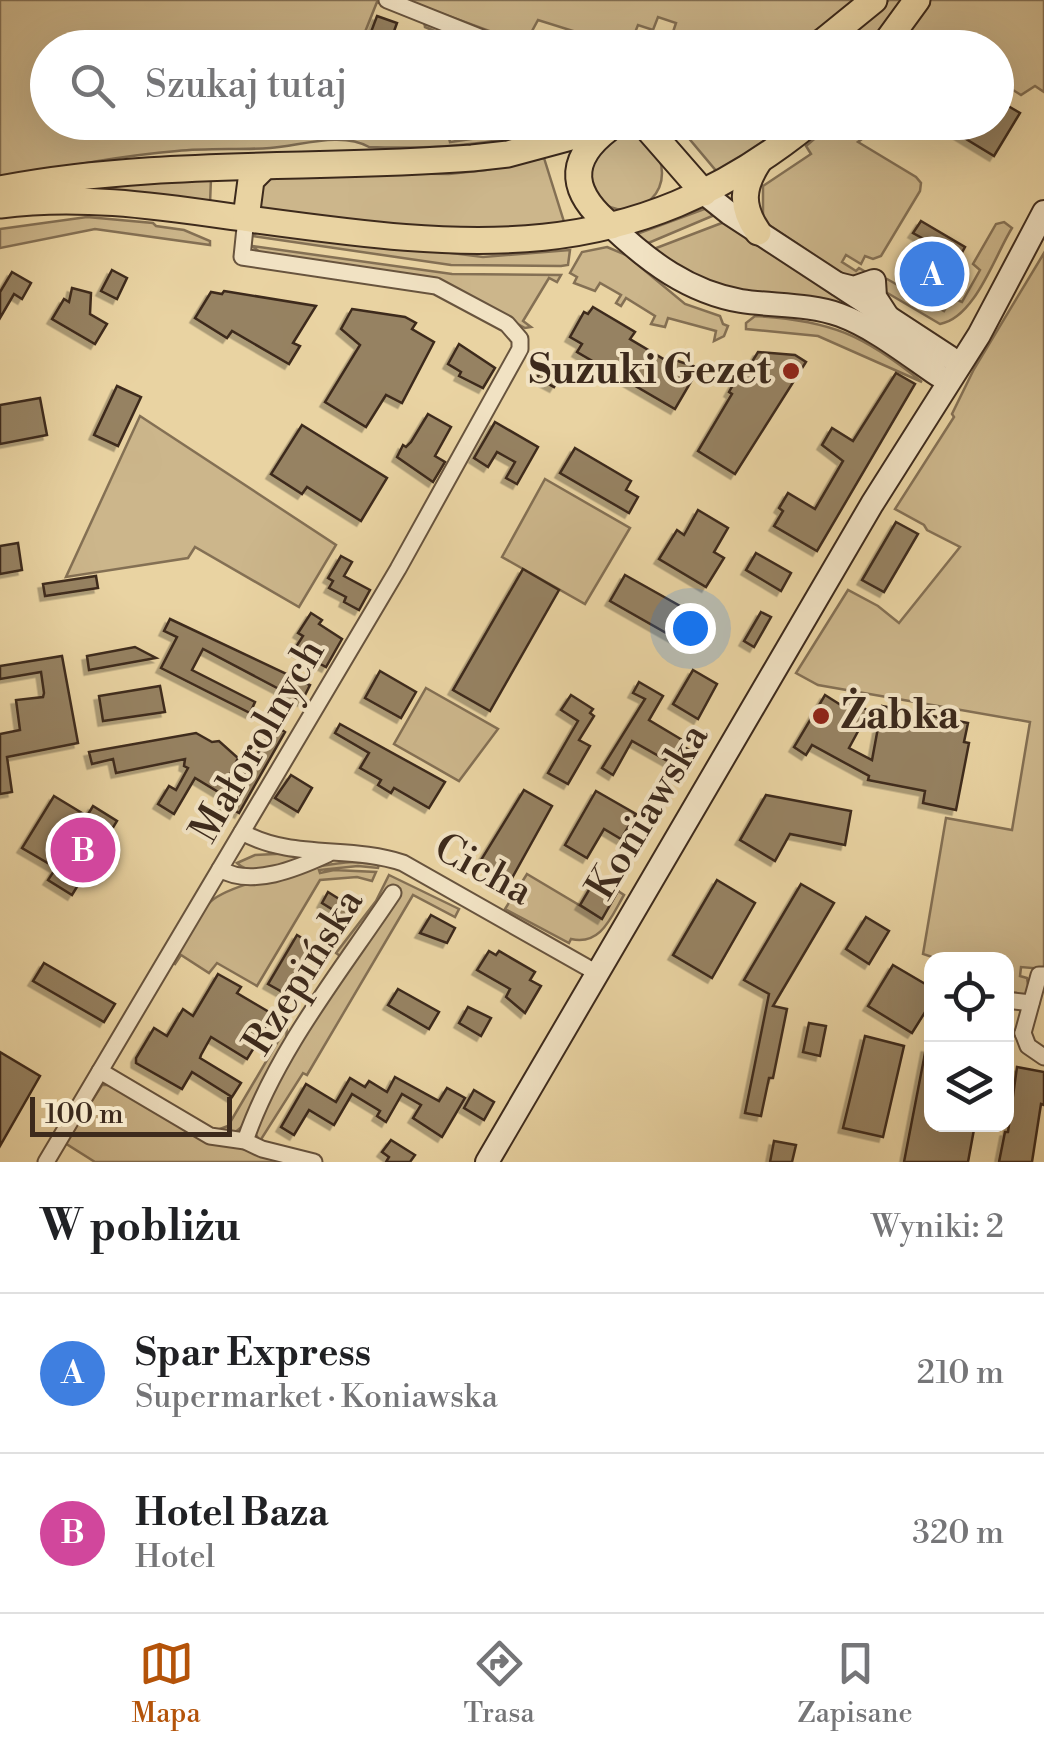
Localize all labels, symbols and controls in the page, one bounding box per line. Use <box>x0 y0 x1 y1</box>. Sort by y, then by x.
search box <box>30 30 1014 140</box>
icon: search <box>65 58 120 113</box>
text: Szukaj tutaj <box>145 62 348 109</box>
pin: A <box>900 236 964 312</box>
place label: Suzuki Gezet <box>529 346 772 396</box>
marker: Suzuki Gezet <box>780 360 802 382</box>
your location <box>665 603 716 654</box>
street label: Małorolnych <box>180 630 337 852</box>
place label: Żabka <box>841 687 960 741</box>
marker: Żabka <box>810 705 832 727</box>
street label: Koniawska <box>576 714 720 909</box>
pin: B <box>51 812 116 888</box>
street label: Cicha <box>425 823 542 918</box>
street label: Rzepińska <box>233 879 375 1065</box>
map controls <box>924 952 1014 1132</box>
button: locate <box>924 952 1014 1042</box>
button: layers <box>924 1042 1014 1132</box>
scale bar <box>30 1092 232 1136</box>
text: 100 m <box>45 1097 124 1132</box>
text: W pobliżu <box>40 1201 240 1254</box>
text: Wyniki: 2 <box>871 1207 1004 1247</box>
text: Spar Express <box>135 1330 371 1377</box>
text: A <box>61 1353 84 1393</box>
text: 210 m <box>917 1353 1004 1393</box>
text: Supermarket · Koniawska <box>135 1377 498 1417</box>
text: Hotel Baza <box>135 1490 329 1537</box>
text: B <box>60 1513 85 1553</box>
text: 320 m <box>912 1513 1004 1553</box>
text: Hotel <box>135 1537 215 1577</box>
tab: Mapa <box>131 1636 201 1731</box>
tab: Trasa <box>464 1636 535 1731</box>
tab: Zapisane <box>797 1636 913 1731</box>

